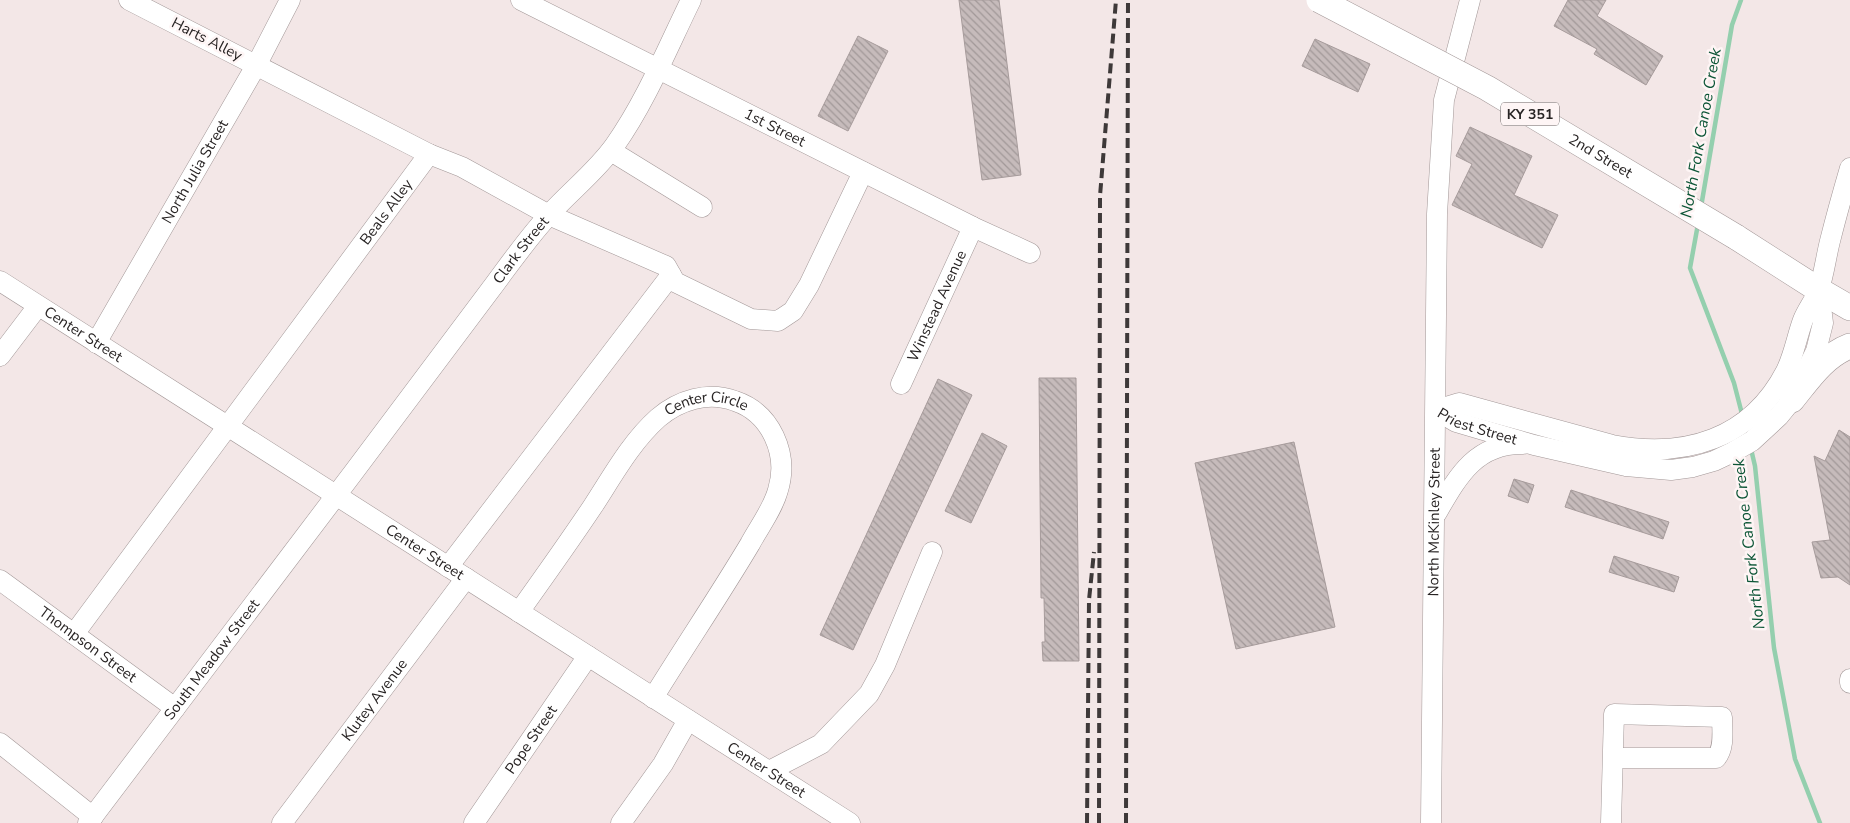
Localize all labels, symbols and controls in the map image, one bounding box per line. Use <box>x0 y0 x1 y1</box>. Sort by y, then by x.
street label: Harts Alley <box>168 13 246 65</box>
water label: North Fork Canoe Creek <box>1675 45 1727 220</box>
road number: KY 351 <box>1501 102 1559 126</box>
street label: 1st Street <box>741 104 810 152</box>
street label: North Julia Street <box>157 115 233 227</box>
street label: 2nd Street <box>1565 129 1637 183</box>
street label: Beals Alley <box>355 175 417 249</box>
street label: Clark Street <box>488 211 554 288</box>
street label: Winstead Avenue <box>903 247 971 365</box>
street label: Center Street <box>40 302 127 367</box>
street label: Center Circle <box>660 387 752 421</box>
street label: Priest Street <box>1434 403 1520 450</box>
street label: North McKinley Street <box>1423 447 1445 597</box>
water label: North Fork Canoe Creek <box>1727 456 1770 631</box>
street label: Center Street <box>382 519 469 585</box>
street label: South Meadow Street <box>159 594 264 724</box>
street label: Thompson Street <box>35 602 141 687</box>
street label: Klutey Avenue <box>337 655 412 745</box>
street label: Pope Street <box>500 701 562 778</box>
street label: Center Street <box>723 737 810 803</box>

